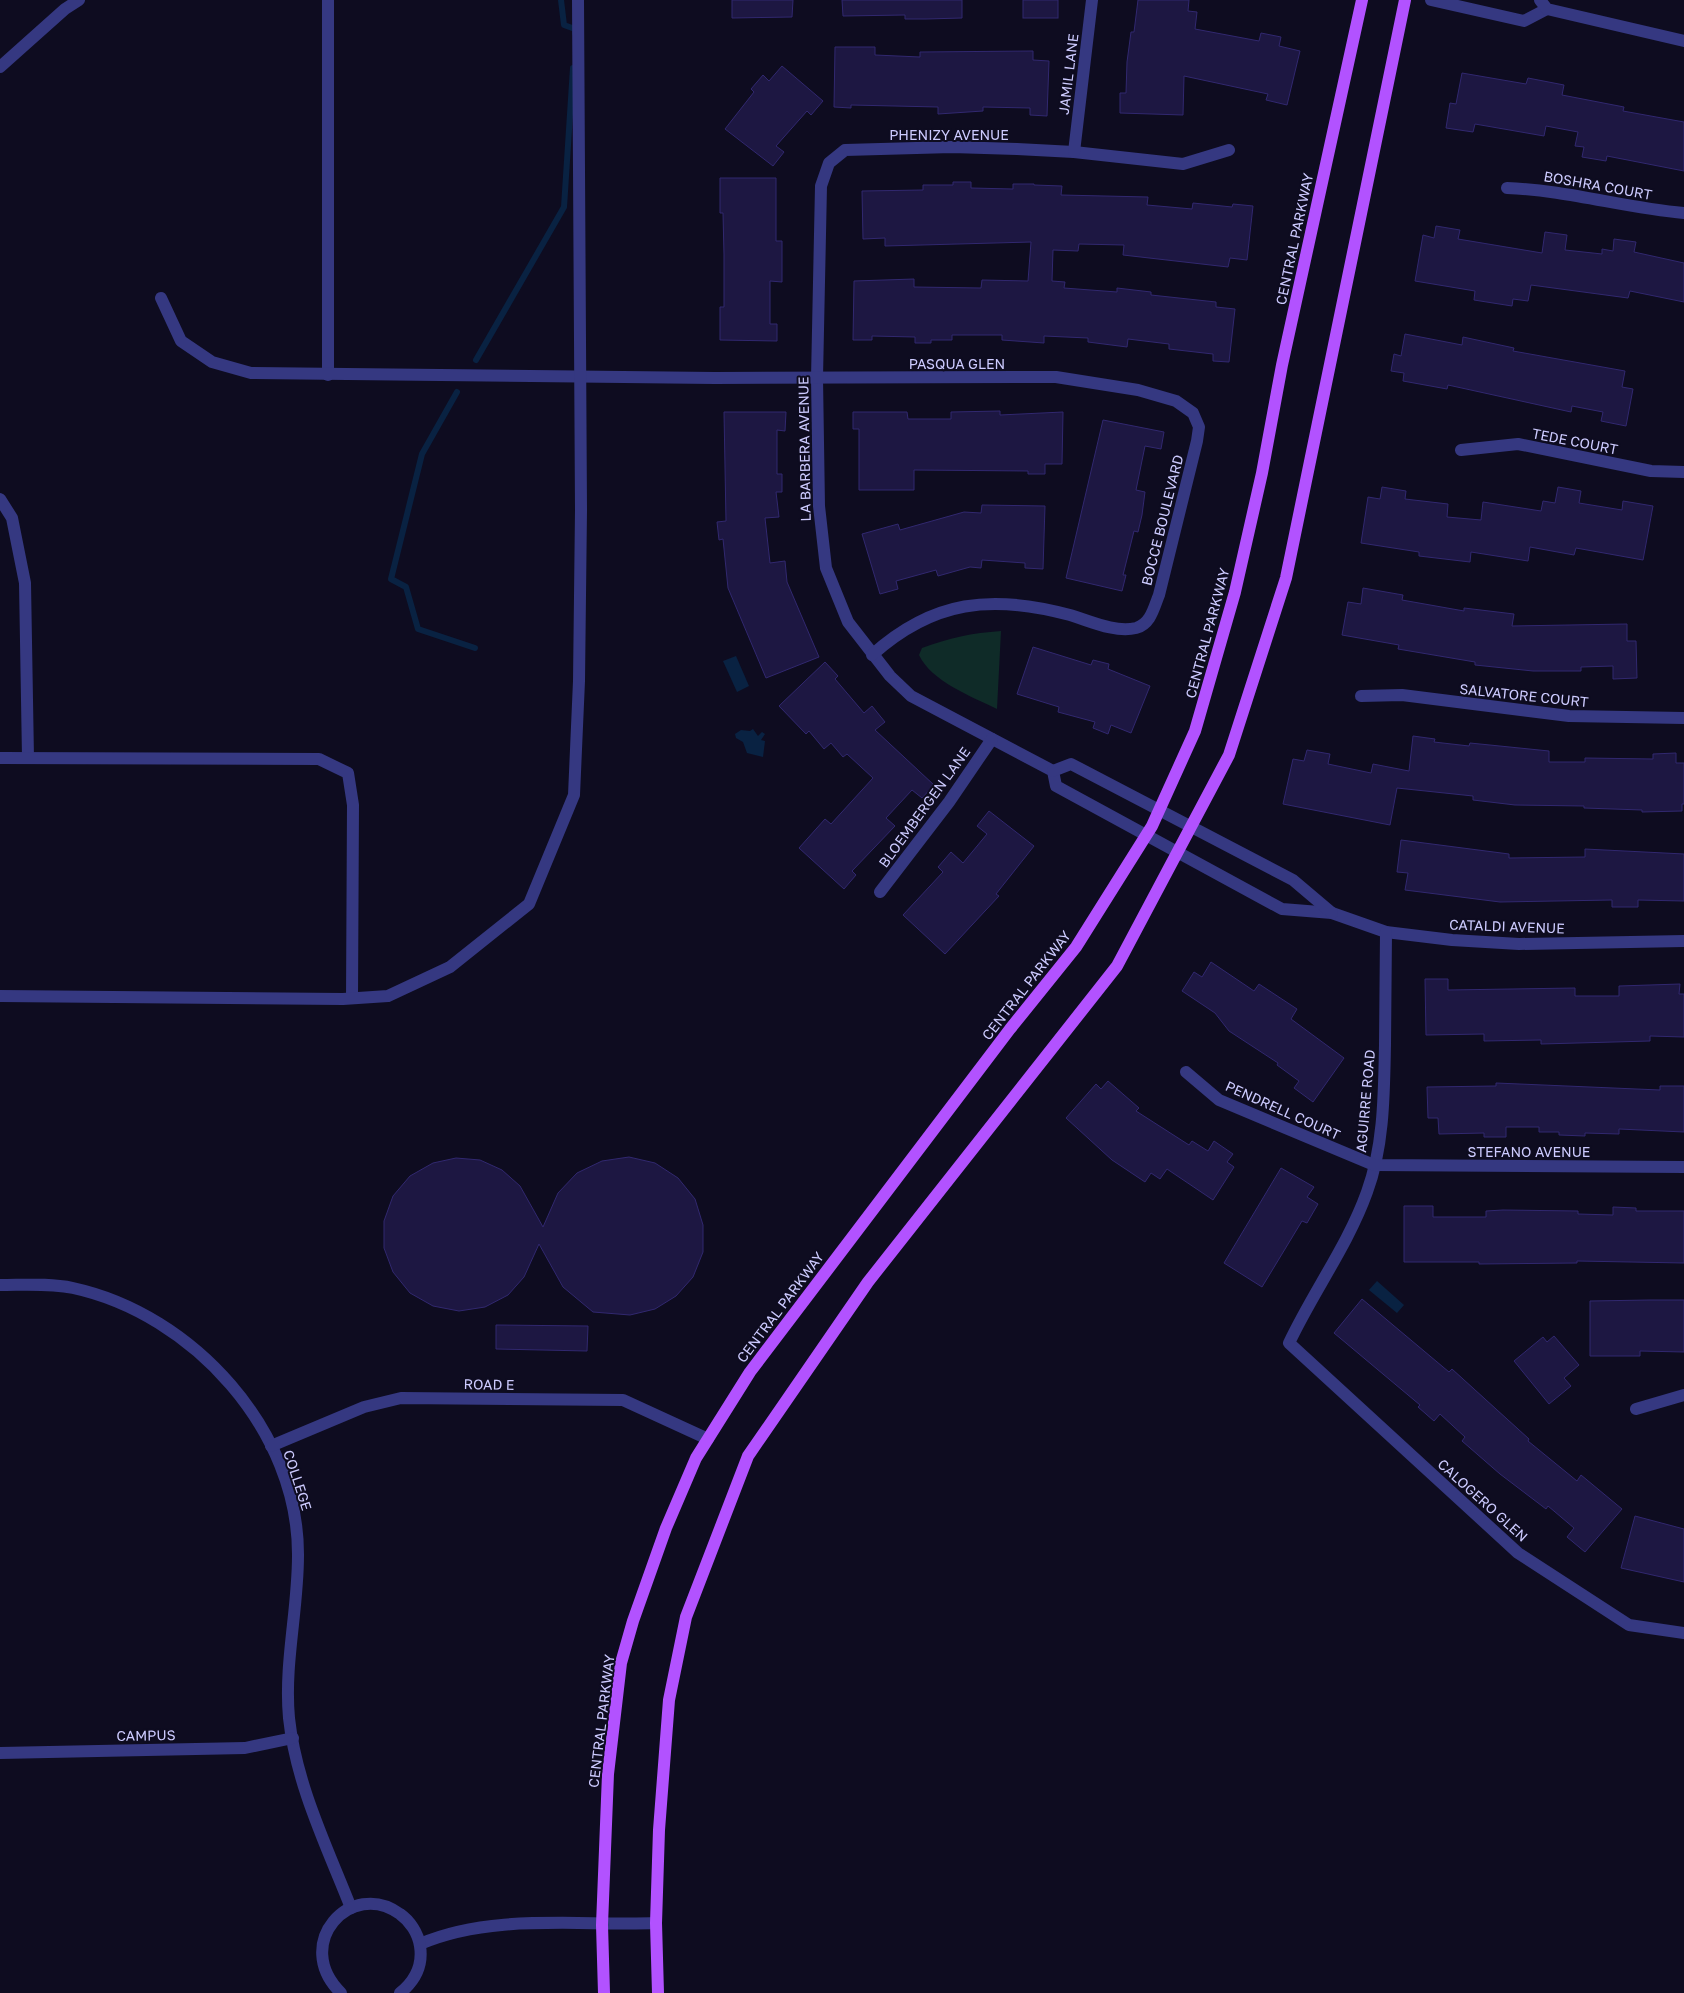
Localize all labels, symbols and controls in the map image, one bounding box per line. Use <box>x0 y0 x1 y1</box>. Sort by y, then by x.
street label: JAMIL LANE <box>1055 32 1081 116</box>
street label: PHENIZY AVENUE <box>889 126 1009 143</box>
street label: BOSHRA COURT <box>1542 167 1654 203</box>
street label: CENTRAL PARKWAY <box>1272 172 1316 306</box>
street label: PASQUA GLEN <box>909 355 1005 372</box>
street label: LA BARBERA AVENUE <box>794 376 814 522</box>
street label: TEDE COURT <box>1531 424 1620 458</box>
street label: BOCCE BOULEVARD <box>1138 453 1186 587</box>
street label: CENTRAL PARKWAY <box>1181 566 1233 700</box>
street label: SALVATORE COURT <box>1459 680 1590 710</box>
street label: BLOEMBERGEN LANE <box>875 743 973 871</box>
street label: CATALDI AVENUE <box>1449 915 1565 937</box>
street label: CENTRAL PARKWAY <box>978 927 1074 1043</box>
street label: AGUIRRE ROAD <box>1352 1049 1378 1153</box>
street label: PENDRELL COURT <box>1223 1077 1343 1143</box>
street label: STEFANO AVENUE <box>1468 1143 1590 1160</box>
street label: CENTRAL PARKWAY <box>733 1248 827 1366</box>
street label: ROAD E <box>463 1375 515 1393</box>
street label: COLLEGE <box>280 1448 316 1512</box>
street label: CALOGERO GLEN <box>1434 1455 1532 1545</box>
street label: CENTRAL PARKWAY <box>584 1653 618 1789</box>
street label: CAMPUS <box>116 1726 176 1744</box>

